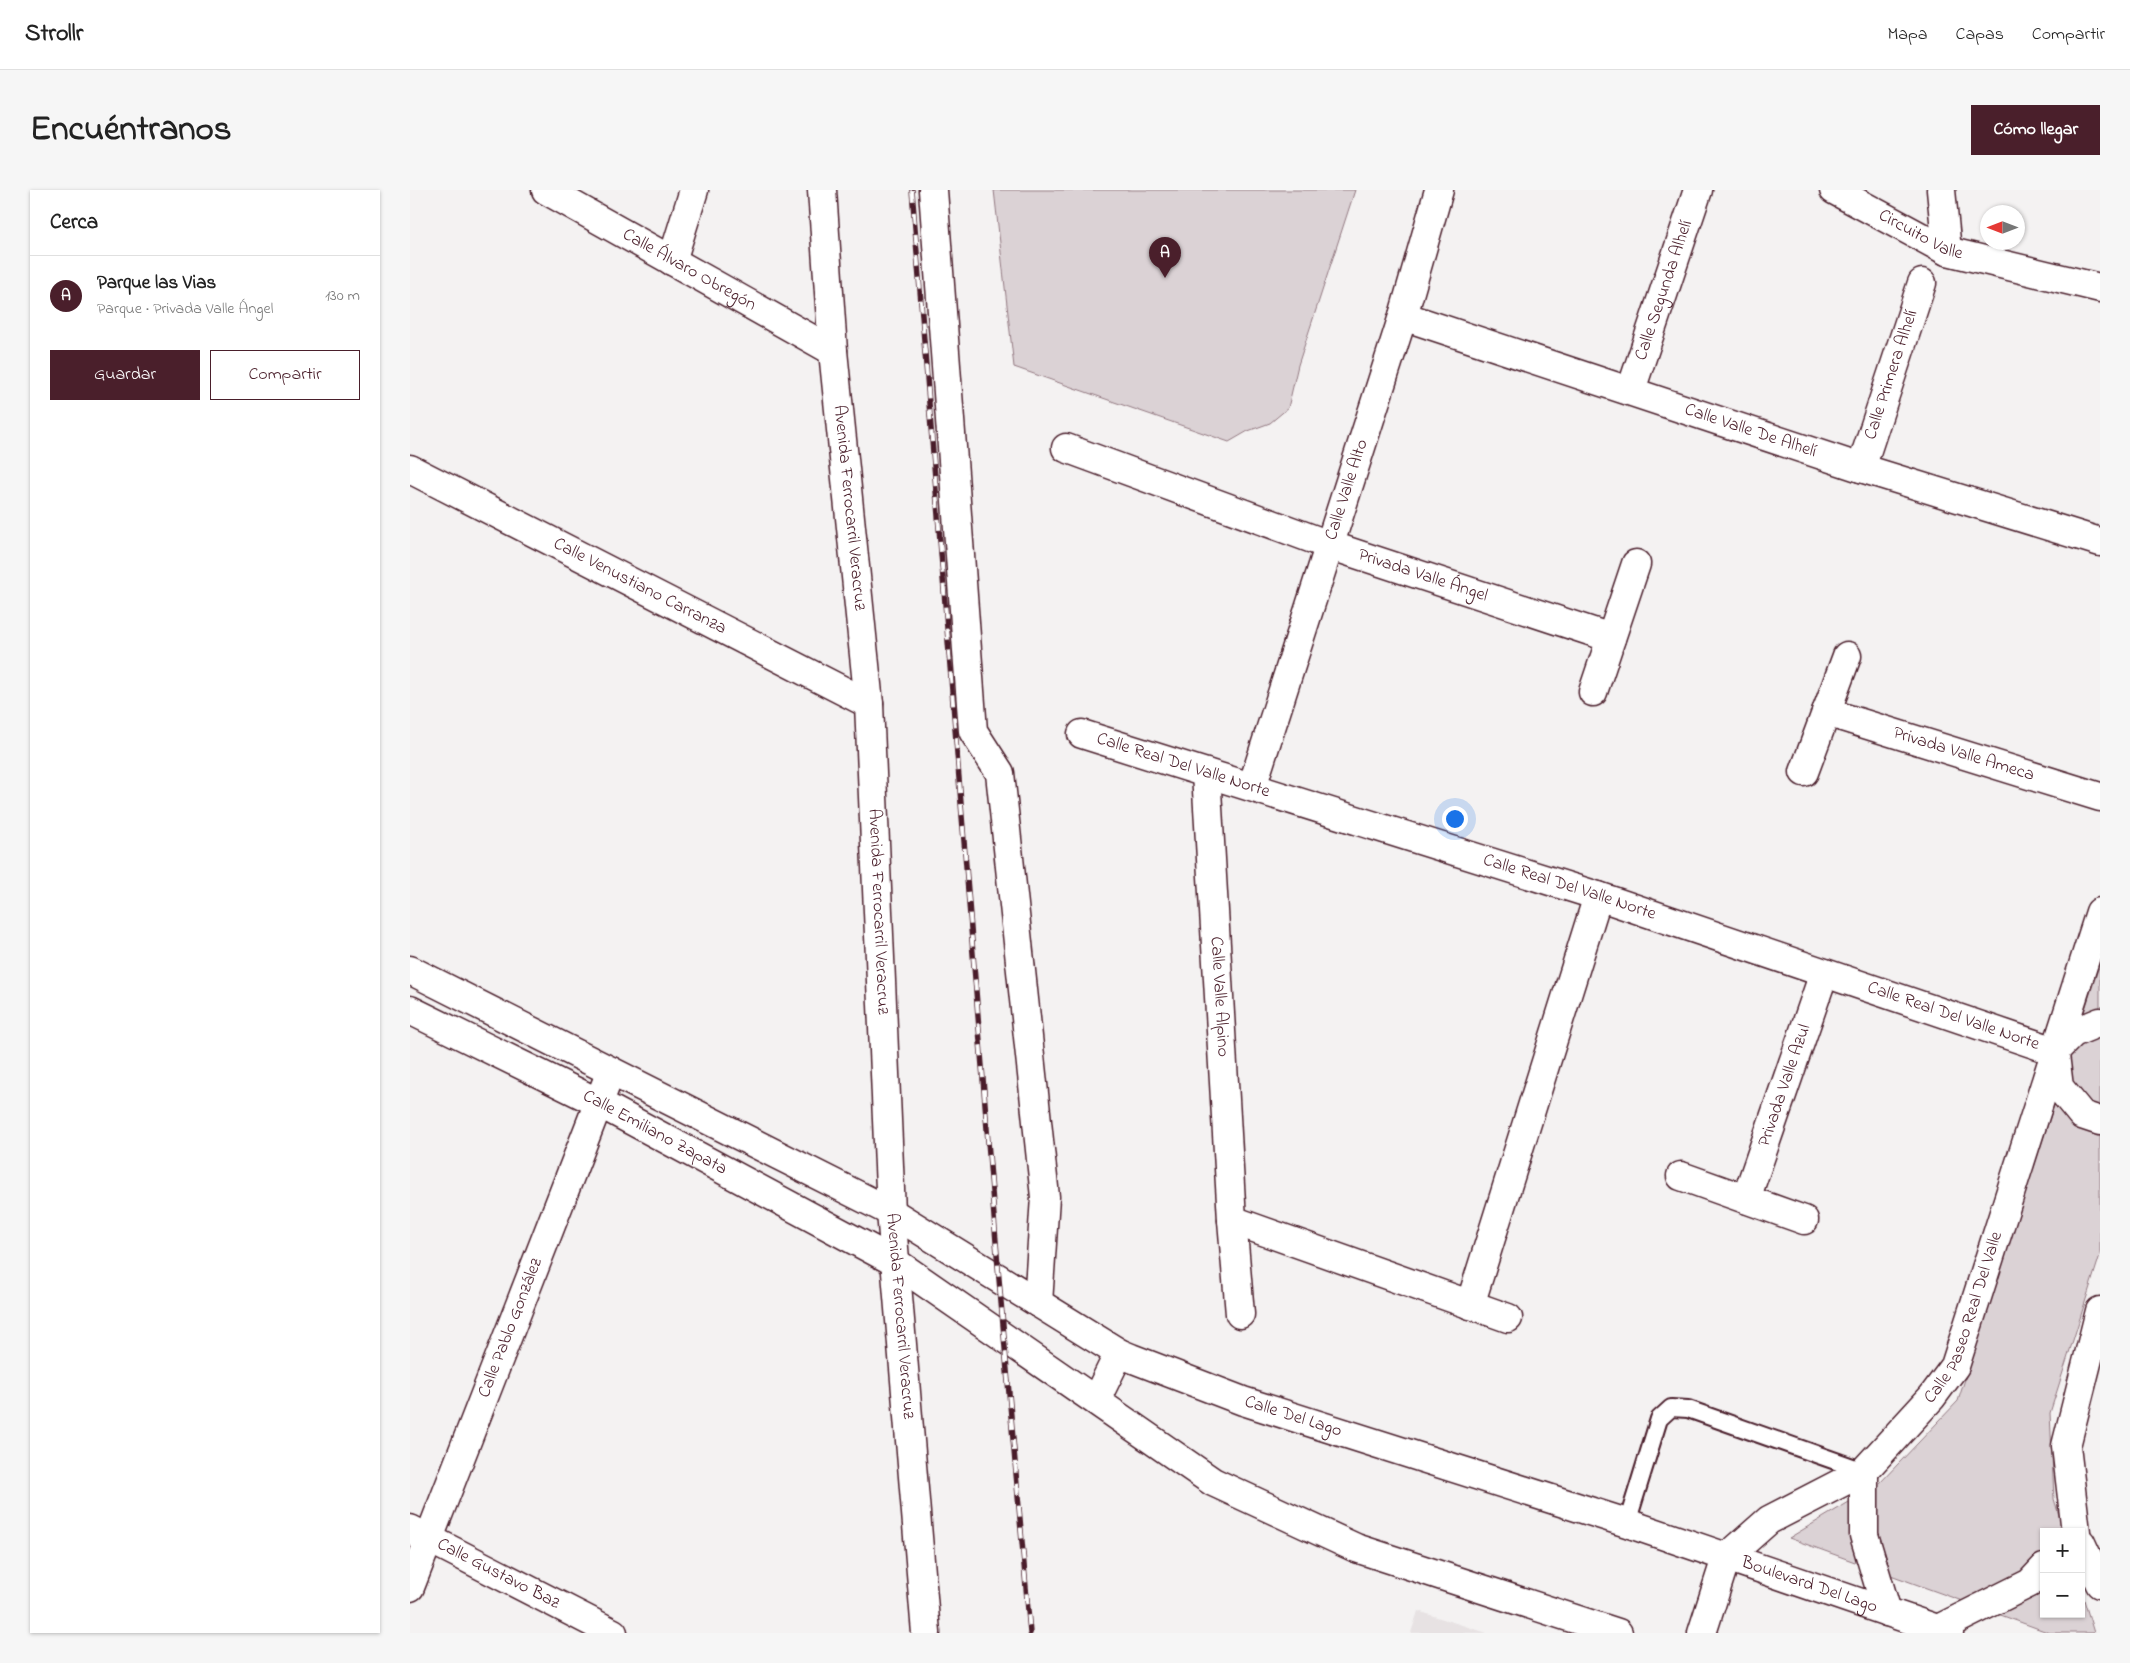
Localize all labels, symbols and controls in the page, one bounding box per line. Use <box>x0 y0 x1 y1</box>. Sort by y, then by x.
text: Strollr <box>25 17 83 52</box>
text: Mapa <box>1887 22 1928 48</box>
text: Capas <box>1956 22 2004 48</box>
text: Compartir <box>2032 22 2105 48</box>
text: Encuéntranos <box>30 105 232 156</box>
button: Cómo llegar <box>1971 105 2100 155</box>
street label: Circuito Valle <box>1873 203 1966 268</box>
north arrow <box>1980 205 2025 250</box>
text: Cerca <box>50 208 98 238</box>
street label: Calle Segunda Alhelí <box>1629 217 1700 364</box>
street label: Calle Álvaro Obregón <box>617 222 761 318</box>
pin: A <box>1149 237 1181 278</box>
text: Parque las Vias <box>97 270 216 297</box>
text: A <box>61 284 71 308</box>
text: 130 m <box>325 284 360 308</box>
text: Parque · Privada Valle Ángel <box>97 297 273 321</box>
street label: Calle Primera Alhelí <box>1858 307 1925 443</box>
button: Guardar <box>50 350 200 400</box>
button: Compartir <box>210 350 360 400</box>
street label: Calle Valle De Alhelí <box>1681 397 1820 465</box>
street label: Avenida Ferrocarril Veracruz <box>826 404 872 612</box>
street label: Calle Valle Alto <box>1319 436 1376 544</box>
street label: Calle Venustiano Carranza <box>548 531 731 642</box>
street label: Privada Valle Ángel <box>1354 542 1491 609</box>
street label: Privada Valle Ameca <box>1890 720 2038 789</box>
street label: Calle Real Del Valle Norte <box>1093 726 1274 805</box>
your location <box>1442 806 1468 832</box>
street label: Avenida Ferrocarril Veracruz <box>861 808 895 1016</box>
street label: Calle Real Del Valle Norte <box>1480 848 1660 928</box>
street label: Calle Valle Alpino <box>1203 936 1235 1058</box>
street label: Calle Real Del Valle Norte <box>1864 975 2044 1058</box>
street label: Privada Valle Azul <box>1752 1021 1818 1150</box>
street label: Calle Emiliano Zapata <box>578 1084 732 1182</box>
street label: Avenida Ferrocarril Veracruz <box>878 1212 921 1420</box>
street label: Calle Paseo Real Del Valle <box>1918 1227 2010 1410</box>
street label: Calle Pablo González <box>472 1254 550 1402</box>
street label: Calle Del Lago <box>1241 1389 1345 1445</box>
map controls <box>2040 1528 2085 1618</box>
button: + <box>2040 1528 2085 1573</box>
street label: Calle Gustavo Baz <box>432 1532 565 1617</box>
street label: Boulevard Del Lago <box>1737 1550 1881 1621</box>
button: − <box>2040 1573 2085 1618</box>

